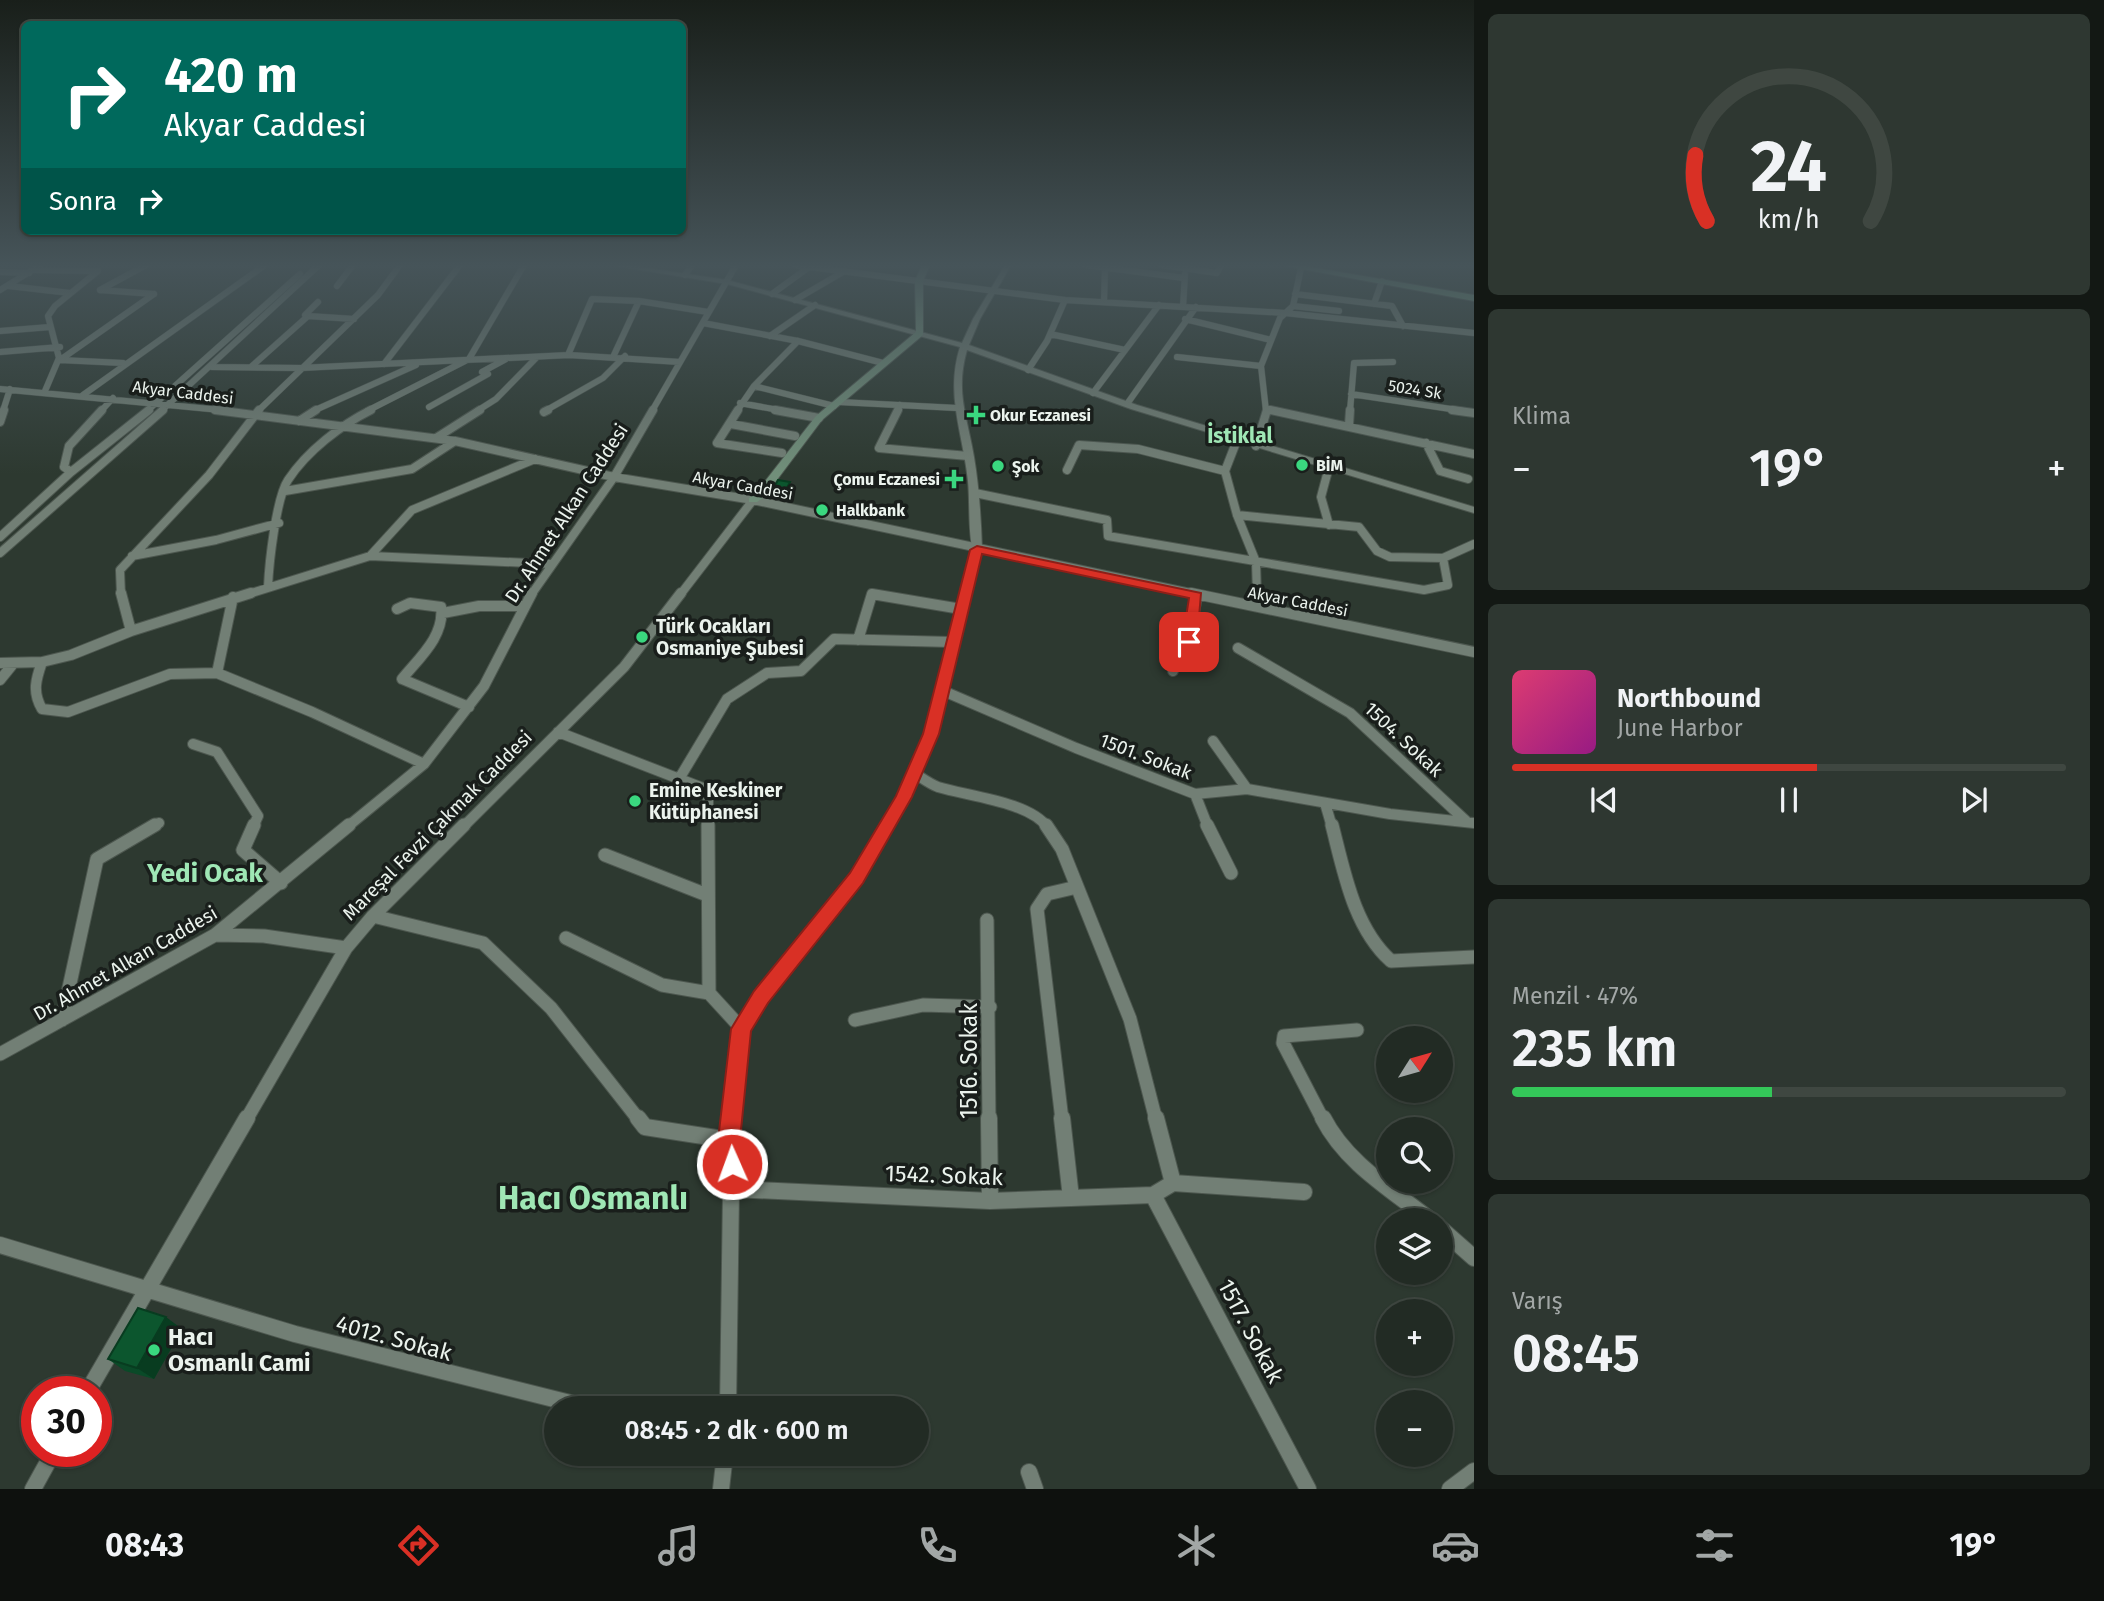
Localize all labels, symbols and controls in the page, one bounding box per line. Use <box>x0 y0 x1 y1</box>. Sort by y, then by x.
text: 420 m <box>164 46 298 105</box>
icon: right <box>49 49 140 140</box>
text: Akyar Caddesi <box>164 106 367 144</box>
text: 24 <box>1751 123 1827 210</box>
icon: right <box>131 182 169 220</box>
text: Sonra <box>49 186 117 217</box>
text: km/h <box>1758 204 1820 234</box>
street label: 5024 Sk <box>1387 376 1444 403</box>
street label: Akyar Caddesi <box>131 377 234 408</box>
text: Klima <box>1512 402 1571 430</box>
place label: Okur Eczanesi <box>990 406 1091 425</box>
marker: Okur Eczanesi <box>968 407 984 423</box>
street label: Dr. Ahmet Alkan Caddesi <box>500 419 633 607</box>
district label: İstiklal <box>1207 422 1274 449</box>
text: 19° <box>1749 437 1829 500</box>
text: − <box>1512 446 1531 492</box>
text: + <box>2047 446 2066 492</box>
place label: BİM <box>1316 456 1344 475</box>
place label: Şok <box>1012 457 1039 478</box>
marker: BİM <box>1294 457 1310 473</box>
marker: Şok <box>990 458 1006 474</box>
street label: Akyar Caddesi <box>691 467 795 504</box>
place label: Çomu Eczanesi <box>833 470 940 491</box>
marker: Çomu Eczanesi <box>946 471 962 487</box>
place label: Halkbank <box>836 501 905 520</box>
marker: Halkbank <box>814 502 830 518</box>
street label: Akyar Caddesi <box>1246 582 1350 620</box>
pin <box>1159 612 1219 672</box>
place label: Türk Ocakları Osmaniye Şubesi <box>656 615 804 661</box>
icon: arrive <box>1170 623 1208 661</box>
marker: Türk Ocakları Osmaniye Şubesi <box>634 629 650 645</box>
text: Northbound <box>1617 683 1761 714</box>
street label: 1504. Sokak <box>1360 697 1448 782</box>
text: June Harbor <box>1617 714 1743 742</box>
street label: Mareşal Fevzi Çakmak Caddesi <box>338 726 537 925</box>
street label: 1501. Sokak <box>1097 728 1195 785</box>
place label: Emine Keskiner Kütüphanesi <box>649 779 783 824</box>
icon: previous <box>1585 781 1623 819</box>
icon: pause <box>1770 781 1808 819</box>
icon: next <box>1955 781 1993 819</box>
marker: Emine Keskiner Kütüphanesi <box>627 793 643 809</box>
district label: Yedi Ocak <box>146 858 264 889</box>
street label: Dr. Ahmet Alkan Caddesi <box>29 901 221 1026</box>
text: Menzil · 47% <box>1512 982 1638 1010</box>
street label: 1516. Sokak <box>955 1003 983 1119</box>
text: 235 km <box>1512 1017 1678 1080</box>
north arrow <box>1376 1026 1452 1102</box>
map controls <box>1376 1026 1453 1467</box>
button: search <box>1376 1117 1453 1194</box>
position arrow <box>695 1127 769 1201</box>
street label: 1542. Sokak <box>885 1159 1004 1191</box>
district label: Hacı Osmanlı <box>498 1179 688 1217</box>
button: layers <box>1376 1208 1453 1285</box>
street label: 1517. Sokak <box>1212 1274 1290 1388</box>
text: Varış <box>1512 1287 1563 1315</box>
button: + <box>1376 1299 1453 1376</box>
street label: 4012. Sokak <box>333 1309 455 1367</box>
text: 08:45 <box>1512 1322 1640 1385</box>
place label: Hacı Osmanlı Cami <box>168 1323 311 1377</box>
marker: Hacı Osmanlı Cami <box>146 1342 162 1358</box>
speed limit sign: 30 <box>21 1376 112 1467</box>
button: − <box>1376 1390 1453 1467</box>
text: 08:45 · 2 dk · 600 m <box>624 1415 849 1446</box>
icon: directions <box>394 1521 443 1570</box>
icon: music <box>654 1521 703 1570</box>
icon: phone <box>913 1521 962 1570</box>
icon: climate <box>1172 1521 1221 1570</box>
icon: car <box>1431 1521 1480 1570</box>
icon: filters <box>1690 1521 1739 1570</box>
text: 08:43 <box>105 1526 184 1564</box>
text: 19° <box>1949 1526 1999 1564</box>

